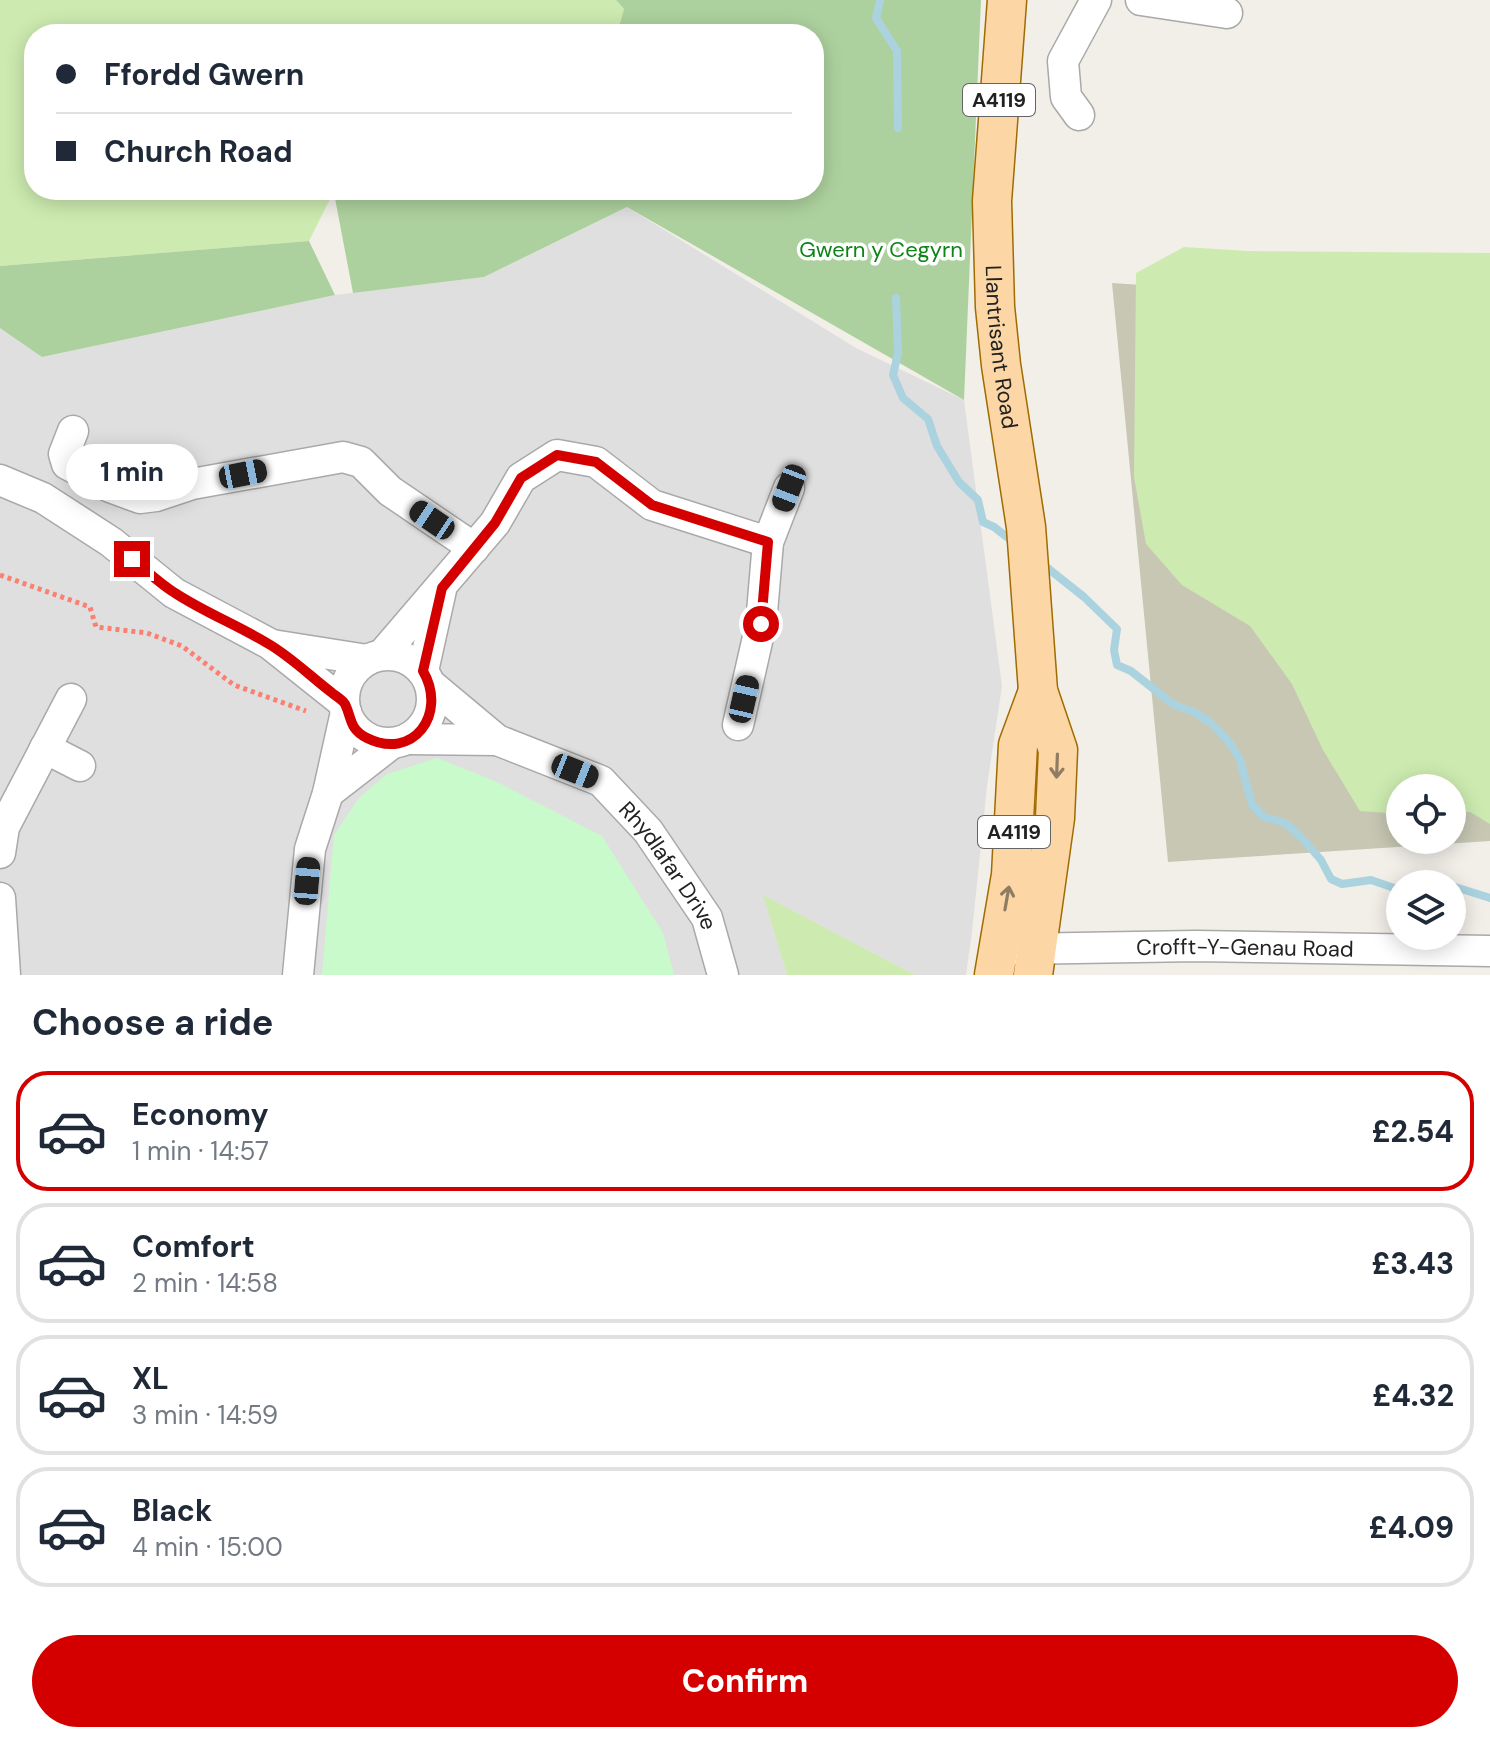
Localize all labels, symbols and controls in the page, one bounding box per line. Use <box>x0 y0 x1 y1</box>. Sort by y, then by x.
text: Ffordd Gwern <box>104 55 304 94</box>
road number: A4119 <box>963 84 1035 116</box>
text: Church Road <box>104 132 293 171</box>
park label: Gwern y Cegyrn <box>799 235 963 264</box>
street label: Llantrisant Road <box>979 265 1025 431</box>
callout: 1 min <box>66 443 198 499</box>
text: 1 min <box>100 455 164 489</box>
car <box>217 458 269 490</box>
car <box>769 461 809 515</box>
car <box>405 497 459 543</box>
route end <box>114 541 150 577</box>
route start <box>743 606 779 642</box>
car <box>727 673 761 725</box>
car <box>548 751 602 791</box>
one-way arrow <box>1050 752 1065 779</box>
map controls <box>1386 774 1466 950</box>
button: locate <box>1386 774 1466 854</box>
street label: Rhydlafar Drive <box>613 795 724 933</box>
road number: A4119 <box>978 816 1050 848</box>
car <box>293 856 321 906</box>
button: layers <box>1386 870 1466 950</box>
one-way arrow <box>1001 886 1016 911</box>
street label: Crofft-Y-Genau Road <box>1136 931 1354 963</box>
text: Choose a ride <box>32 999 273 1046</box>
icon: car <box>36 1095 108 1167</box>
text: Economy <box>132 1095 269 1134</box>
text: £2.54 <box>1372 1112 1454 1151</box>
text: 1 min · 14:57 <box>132 1134 269 1168</box>
icon: car <box>36 1227 108 1299</box>
text: Comfort <box>132 1227 255 1266</box>
text: £3.43 <box>1371 1244 1454 1283</box>
text: 2 min · 14:58 <box>132 1266 278 1300</box>
icon: car <box>36 1359 108 1431</box>
text: XL <box>132 1359 169 1398</box>
text: £4.32 <box>1372 1376 1454 1415</box>
text: 3 min · 14:59 <box>132 1398 278 1432</box>
icon: car <box>36 1491 108 1563</box>
text: Black <box>132 1491 212 1530</box>
text: £4.09 <box>1369 1508 1454 1547</box>
text: 4 min · 15:00 <box>132 1530 283 1564</box>
button: Confirm <box>32 1635 1458 1727</box>

